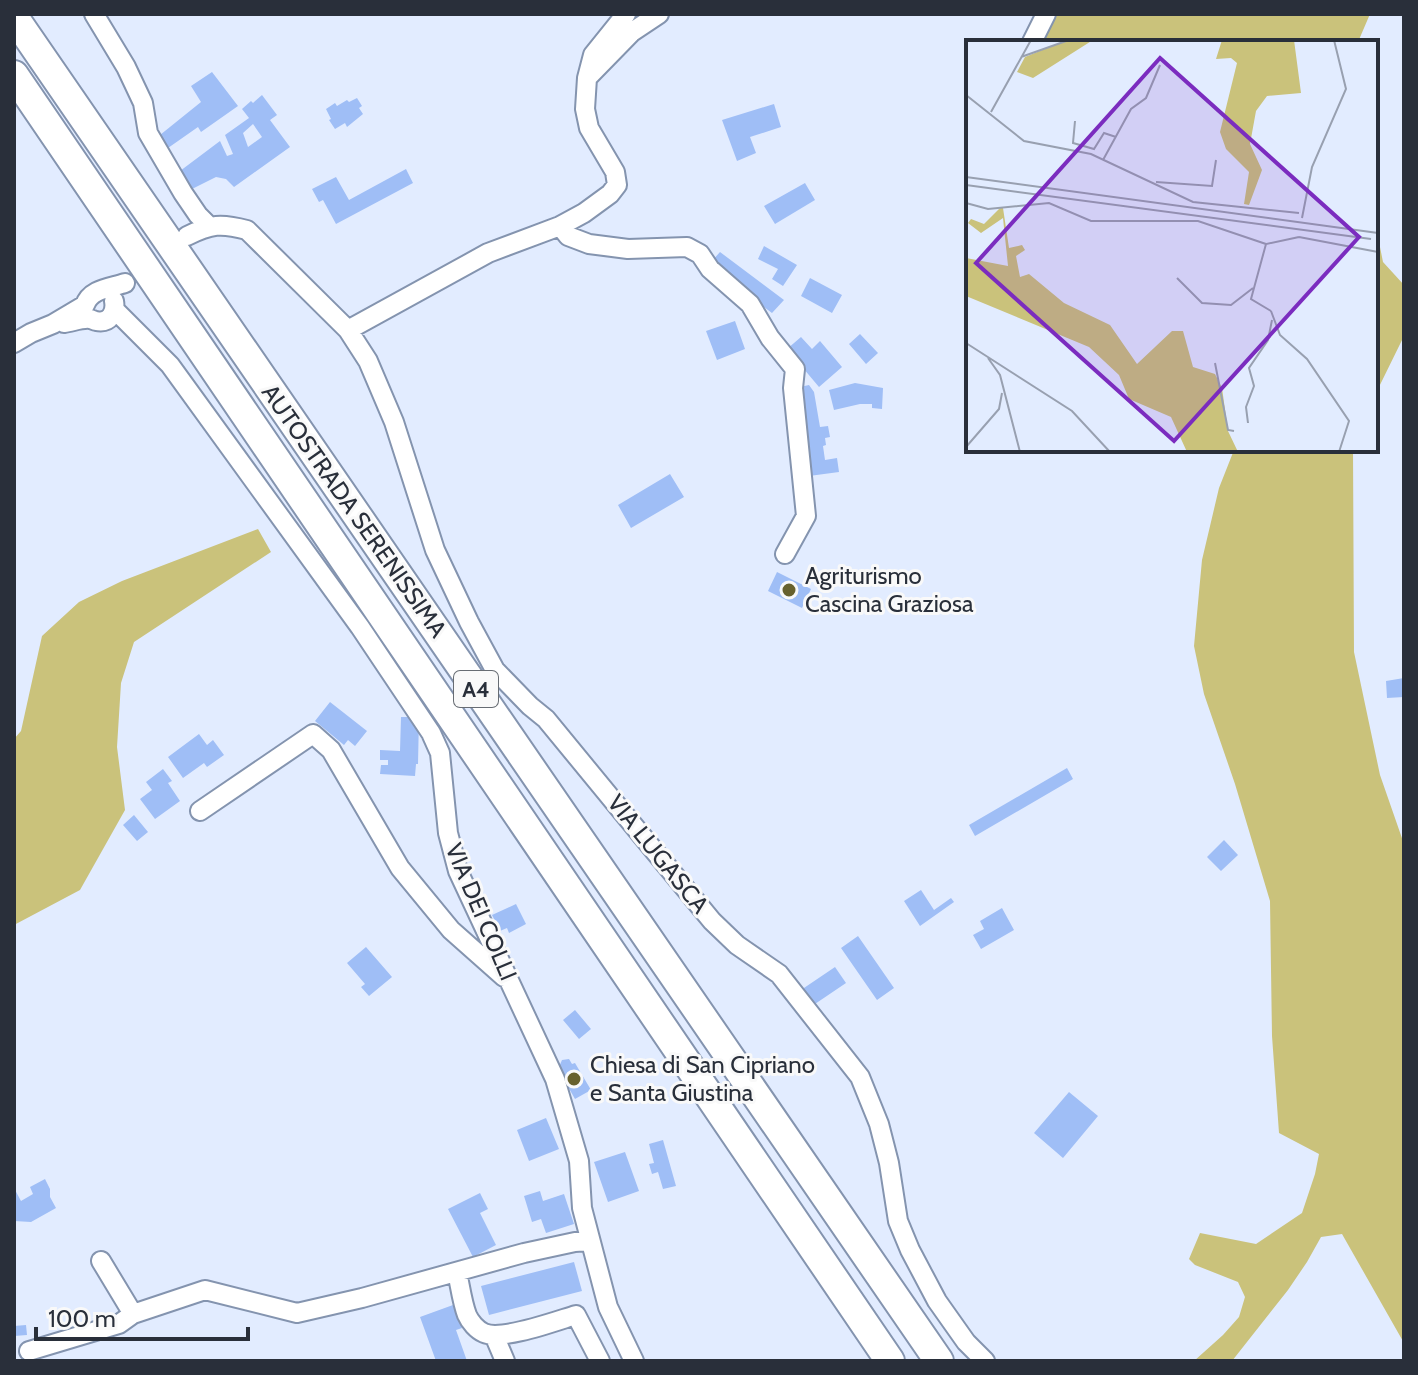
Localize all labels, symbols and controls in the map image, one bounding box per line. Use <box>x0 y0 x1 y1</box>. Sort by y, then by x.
inset map <box>966 40 1378 452</box>
street label: AUTOSTRADA SERENISSIMA <box>256 379 453 643</box>
place label: Agriturismo Cascina Graziosa <box>805 561 974 618</box>
marker: Agriturismo Cascina Graziosa <box>780 581 798 599</box>
road number: A4 <box>454 671 498 707</box>
street label: VIA LUGASCA <box>602 788 715 919</box>
street label: VIA DEI COLLI <box>440 839 523 985</box>
place label: Chiesa di San Cipriano e Santa Giustina <box>590 1050 815 1107</box>
marker: Chiesa di San Cipriano e Santa Giustina <box>565 1070 583 1088</box>
scale bar <box>36 1291 248 1341</box>
text: 100 m <box>48 1304 116 1333</box>

